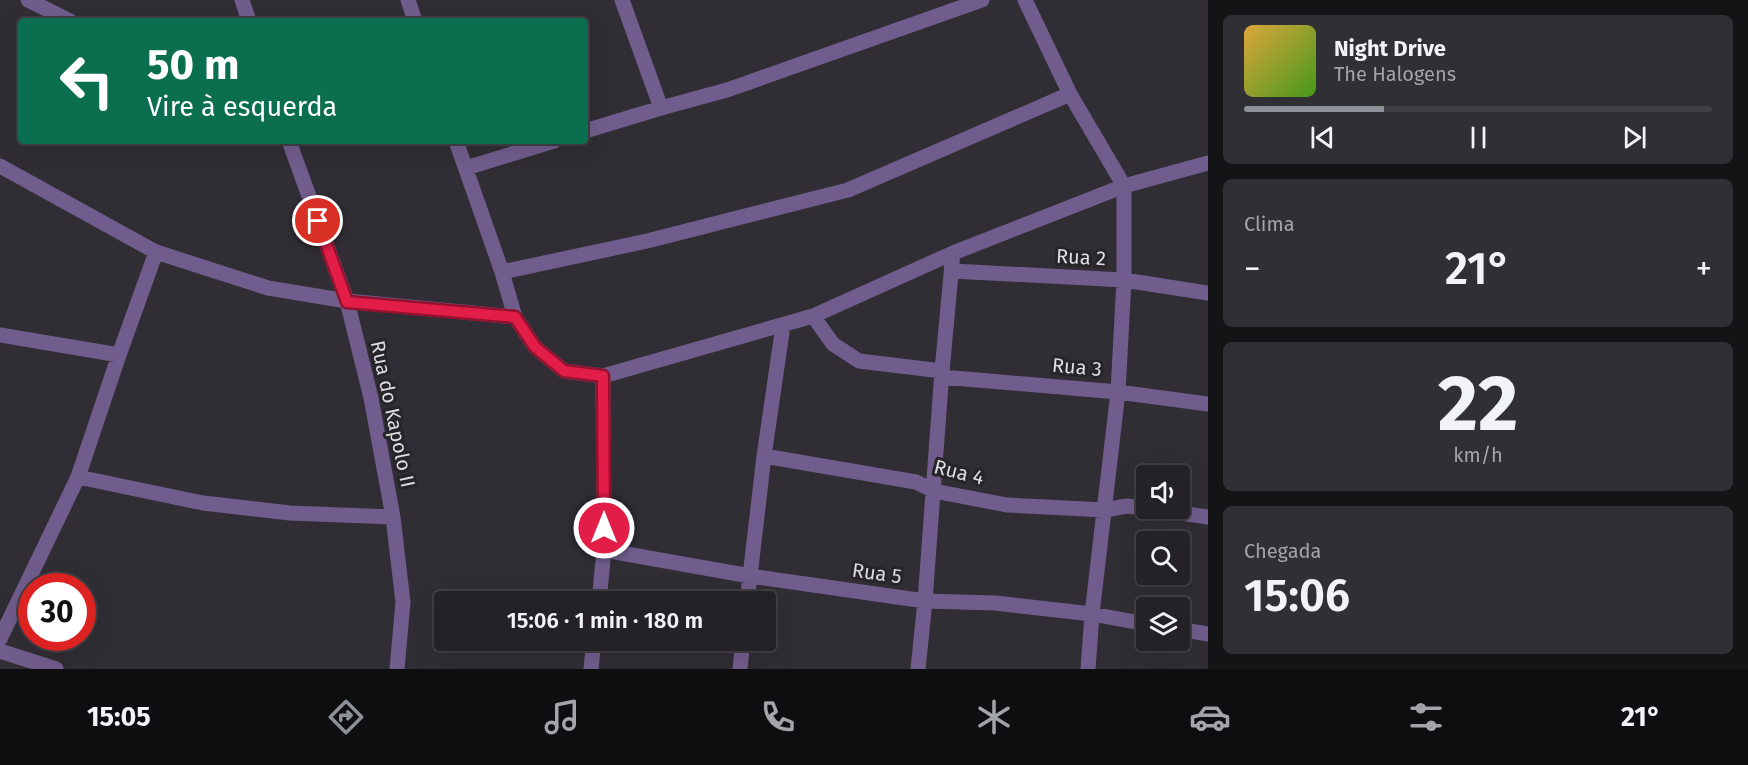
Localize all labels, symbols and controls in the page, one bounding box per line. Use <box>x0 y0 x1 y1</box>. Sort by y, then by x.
text: Night Drive <box>1334 35 1446 62</box>
text: 50 m <box>147 40 240 90</box>
icon: left <box>48 42 126 120</box>
text: The Halogens <box>1334 62 1456 86</box>
text: Vire à esquerda <box>147 91 337 123</box>
icon: previous <box>1306 121 1339 154</box>
icon: pause <box>1462 121 1495 154</box>
icon: next <box>1618 121 1651 154</box>
pin <box>292 195 343 246</box>
icon: arrive <box>301 204 334 237</box>
text: Clima <box>1244 212 1295 236</box>
text: 21° <box>1445 242 1511 296</box>
street label: Rua 2 <box>1055 244 1107 270</box>
text: − <box>1244 249 1261 289</box>
text: + <box>1696 249 1712 289</box>
street label: Rua do Kapolo II <box>366 338 420 490</box>
street label: Rua 3 <box>1051 353 1103 381</box>
text: 22 <box>1438 357 1518 451</box>
text: km/h <box>1453 443 1503 467</box>
street label: Rua 4 <box>932 454 987 490</box>
map controls <box>1136 465 1190 651</box>
button: sound <box>1136 465 1190 519</box>
position arrow <box>572 496 636 560</box>
button: search <box>1136 531 1190 585</box>
text: Chegada <box>1244 539 1321 563</box>
street label: Rua 5 <box>851 558 903 588</box>
text: 15:06 <box>1244 569 1350 623</box>
speed limit sign: 30 <box>18 573 96 651</box>
button: layers <box>1136 597 1190 651</box>
text: 15:06 · 1 min · 180 m <box>507 607 703 634</box>
icon: directions <box>325 696 367 738</box>
icon: music <box>541 696 583 738</box>
icon: phone <box>757 696 799 738</box>
icon: climate <box>973 696 1015 738</box>
icon: car <box>1189 696 1231 738</box>
icon: filters <box>1405 696 1447 738</box>
text: 15:05 <box>87 701 151 733</box>
text: 21° <box>1621 701 1661 733</box>

